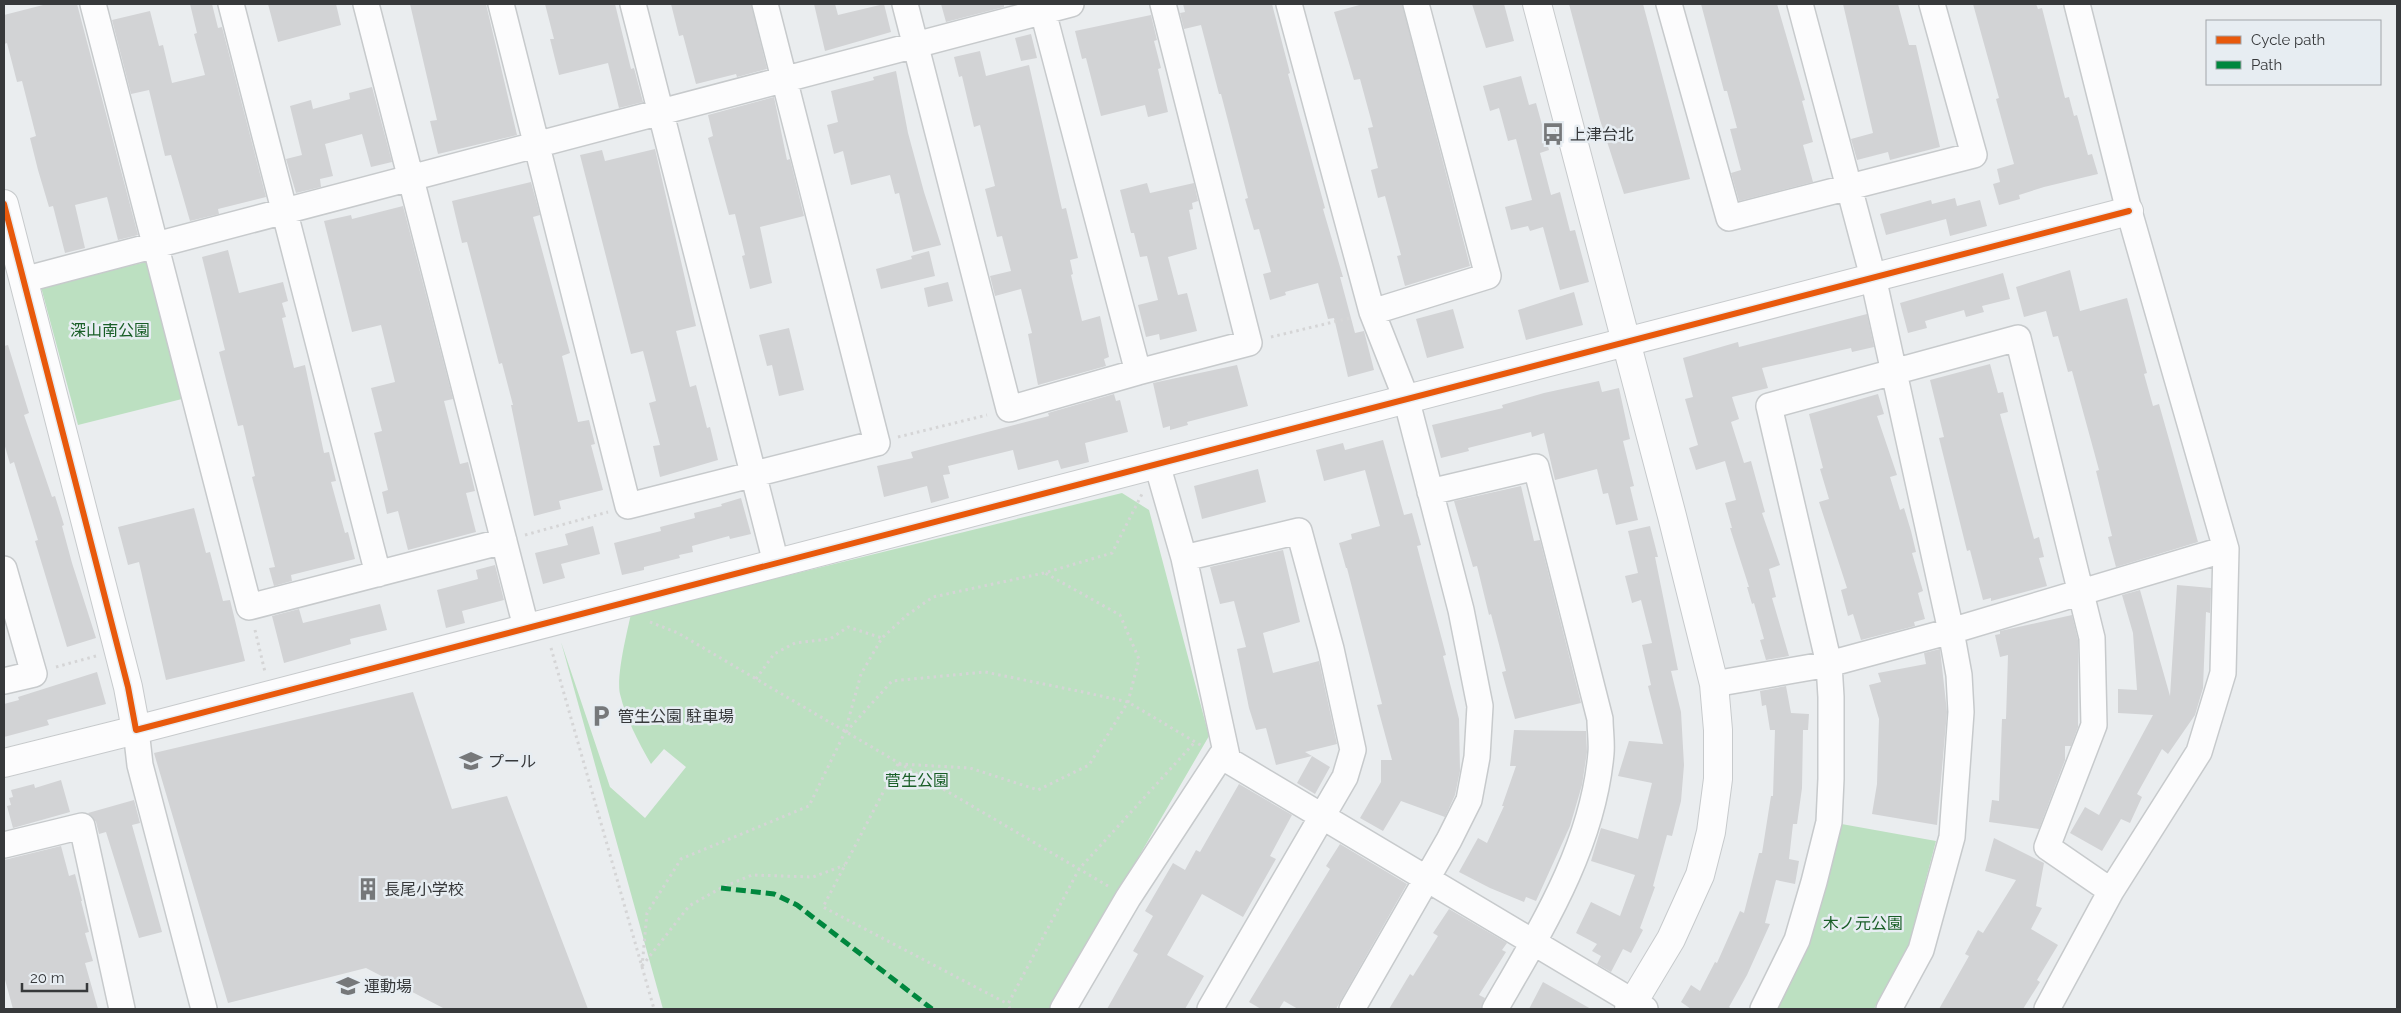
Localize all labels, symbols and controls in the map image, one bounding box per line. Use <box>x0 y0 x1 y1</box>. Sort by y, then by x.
legend <box>2206 20 2381 85</box>
text: Cycle path <box>2251 31 2325 49</box>
text: Path <box>2251 56 2282 74</box>
bus stop icon: 上津台北 <box>1540 121 1566 147</box>
place label: 上津台北 <box>1570 125 1634 144</box>
park label: 深山南公園 <box>70 321 150 340</box>
parking icon: 管生公園 駐車場 <box>588 703 614 729</box>
place label: 管生公園 駐車場 <box>618 707 734 726</box>
school or university icon: プール <box>458 748 484 774</box>
place label: プール <box>488 752 536 771</box>
park label: 菅生公園 <box>885 771 949 790</box>
building icon: 長尾小学校 <box>355 876 381 902</box>
place label: 長尾小学校 <box>384 880 464 899</box>
park label: 木ノ元公園 <box>1823 914 1903 933</box>
scale bar <box>22 960 88 992</box>
text: 20 m <box>30 969 65 987</box>
school or university icon: 運動場 <box>335 973 361 999</box>
place label: 運動場 <box>364 977 412 996</box>

